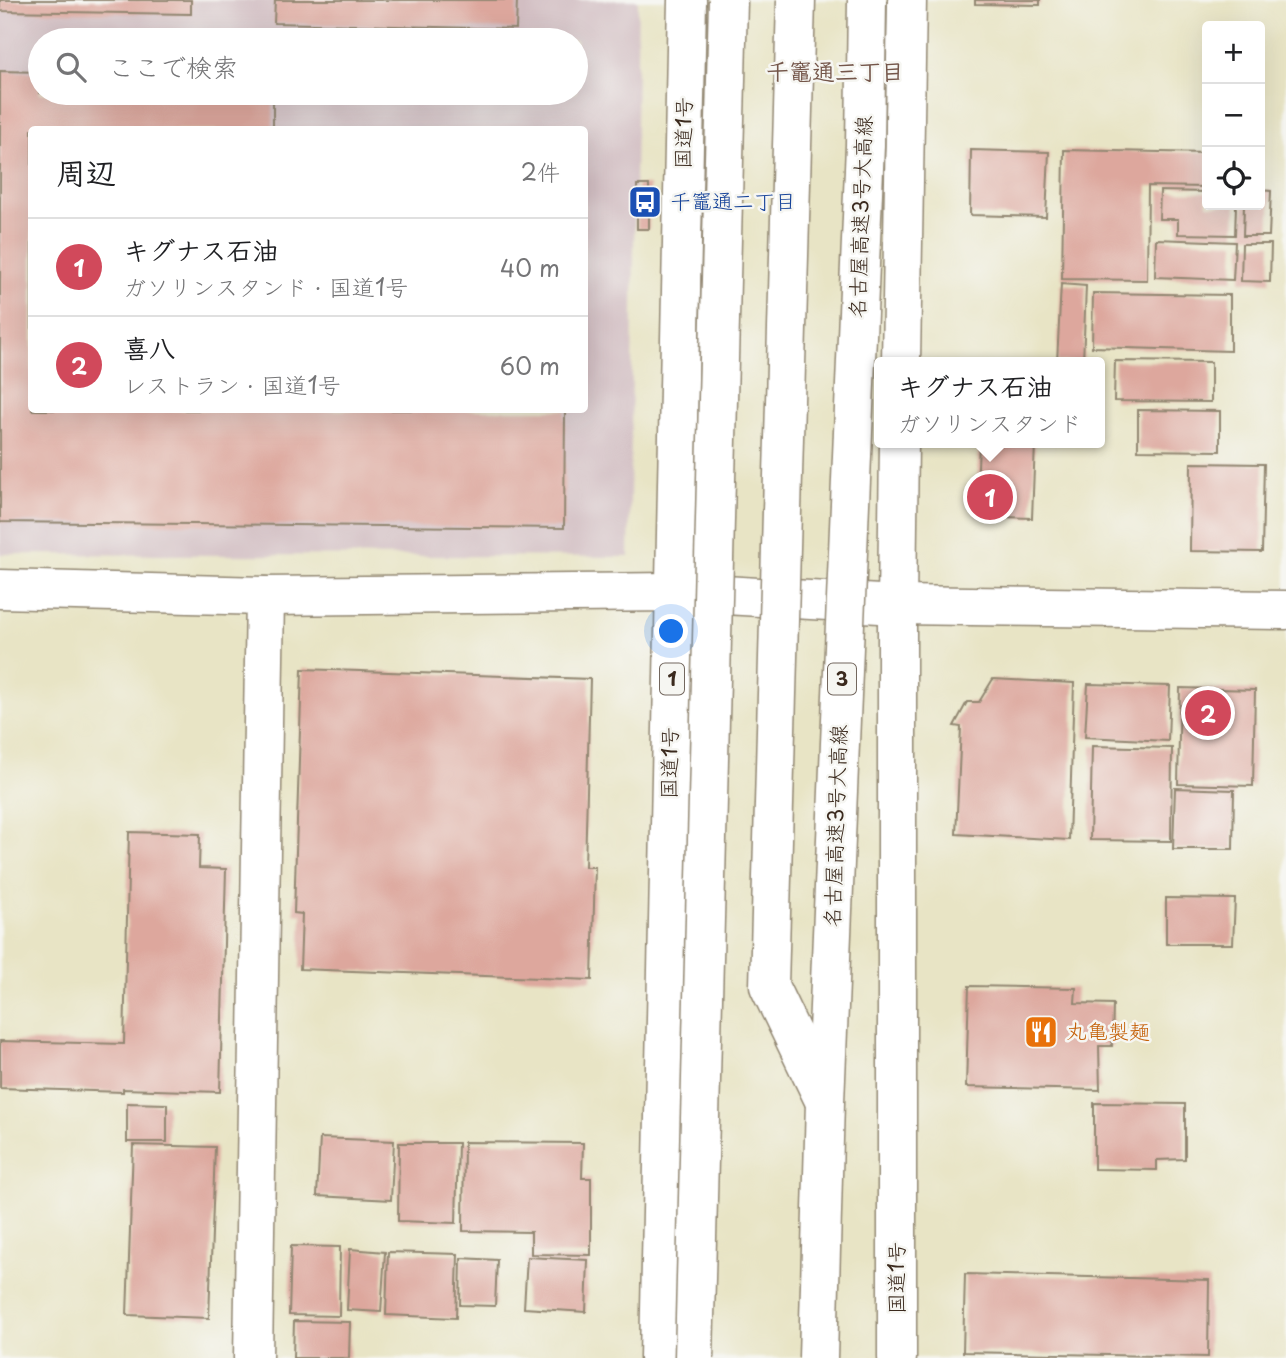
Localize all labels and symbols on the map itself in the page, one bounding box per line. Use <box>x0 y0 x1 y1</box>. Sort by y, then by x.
district label: 千竈通三丁目 <box>766 53 904 88</box>
street label: 国道1号 <box>665 96 699 169</box>
street label: 名古屋高速3号大高線 <box>839 115 879 319</box>
bus stop icon: 千竈通二丁目 <box>626 183 664 221</box>
place label: 千竈通二丁目 <box>670 184 796 216</box>
pin: 1 <box>967 471 1013 523</box>
your location <box>654 614 688 648</box>
road number: 1 <box>660 664 684 694</box>
road number: 3 <box>828 664 856 694</box>
pin: 2 <box>1185 687 1231 739</box>
street label: 名古屋高速3号大高線 <box>814 724 854 928</box>
street label: 国道1号 <box>651 726 685 799</box>
restaurant icon: 丸亀製麺 <box>1022 1013 1060 1051</box>
place label: 丸亀製麺 <box>1066 1014 1150 1046</box>
street label: 国道1号 <box>879 1242 911 1314</box>

